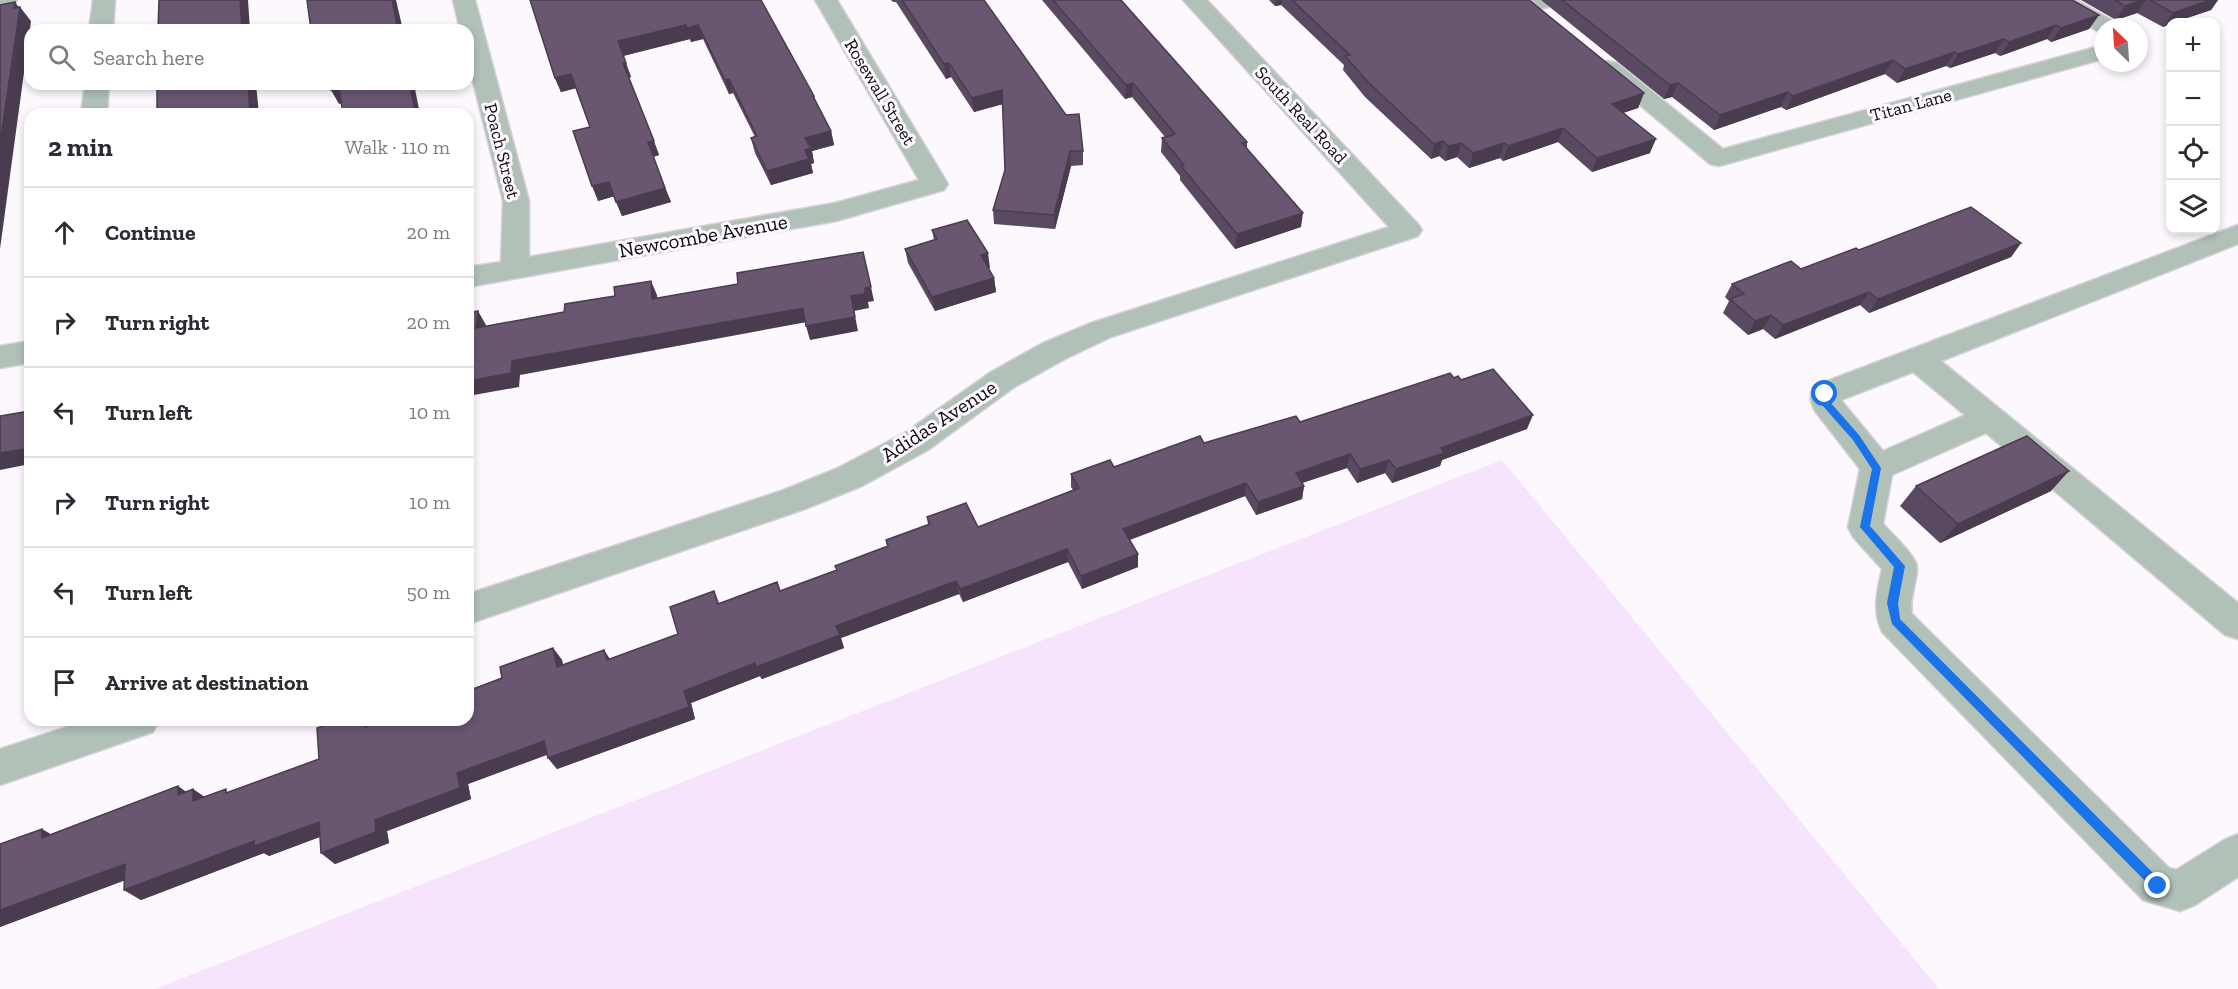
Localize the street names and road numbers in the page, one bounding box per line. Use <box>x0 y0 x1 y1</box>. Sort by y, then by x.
street label: Rosewall Street <box>840 35 920 149</box>
street label: South Real Road <box>1250 62 1352 168</box>
street label: Titan Lane <box>1868 84 1954 126</box>
street label: Poach Street <box>480 101 525 201</box>
street label: Newcombe Avenue <box>617 208 789 263</box>
street label: Adidas Avenue <box>876 374 1001 467</box>

